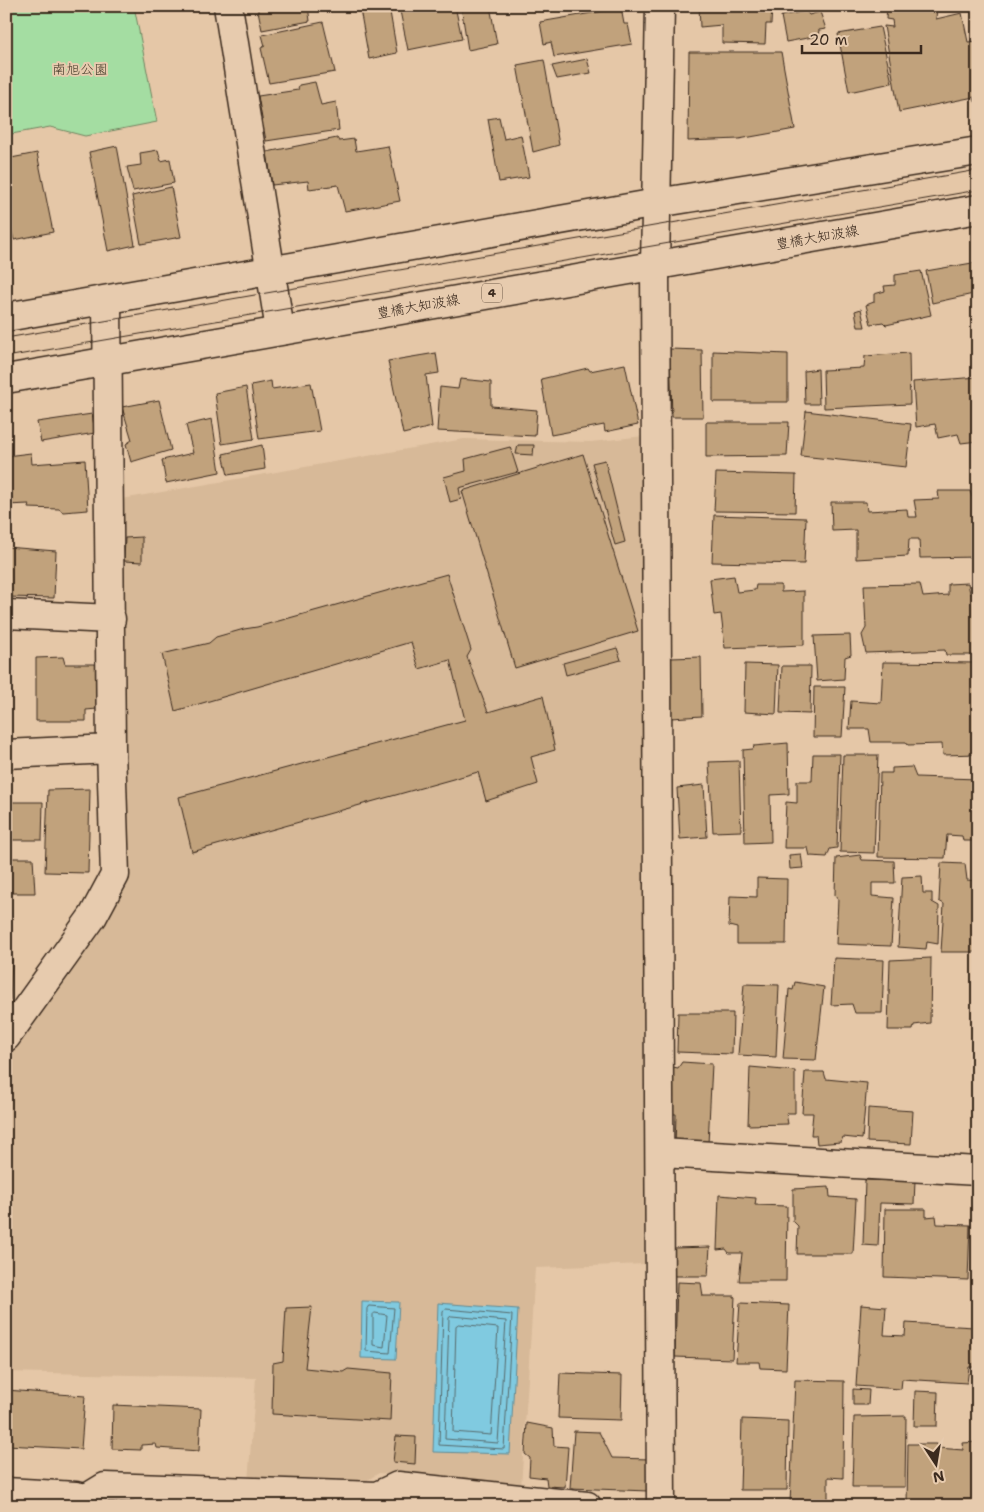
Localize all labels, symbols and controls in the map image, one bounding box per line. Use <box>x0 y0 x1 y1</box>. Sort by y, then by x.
scale bar <box>802 22 920 54</box>
text: 20 m <box>809 30 848 50</box>
park label: 南旭公園 <box>52 60 108 78</box>
street label: 豊橋大知波線 <box>774 221 860 253</box>
road number: 4 <box>482 284 502 302</box>
street label: 豊橋大知波線 <box>375 290 461 322</box>
north arrow <box>912 1440 962 1490</box>
text: N <box>931 1467 946 1487</box>

